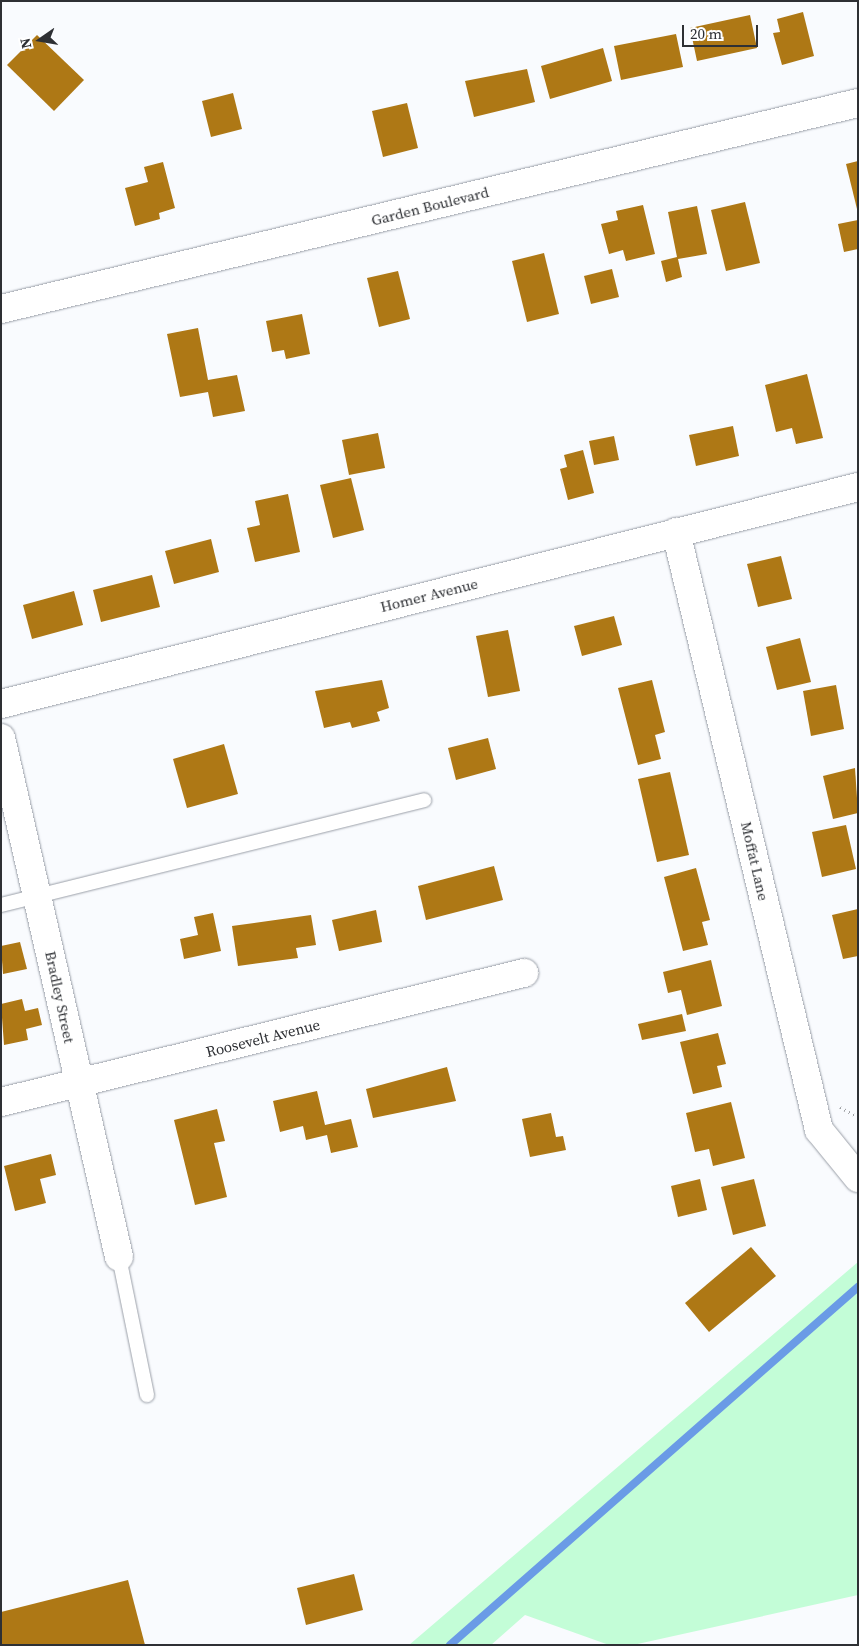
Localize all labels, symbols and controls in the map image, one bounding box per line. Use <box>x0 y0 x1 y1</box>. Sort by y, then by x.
north arrow <box>15 15 65 65</box>
scale bar <box>684 15 760 47</box>
text: 20 m <box>690 23 722 44</box>
text: N <box>14 36 36 51</box>
street label: Garden Boulevard <box>369 183 491 229</box>
street label: Homer Avenue <box>378 574 480 616</box>
street label: Moffat Lane <box>737 820 773 902</box>
street label: Bradley Street <box>41 949 79 1045</box>
street label: Roosevelt Avenue <box>204 1015 322 1061</box>

